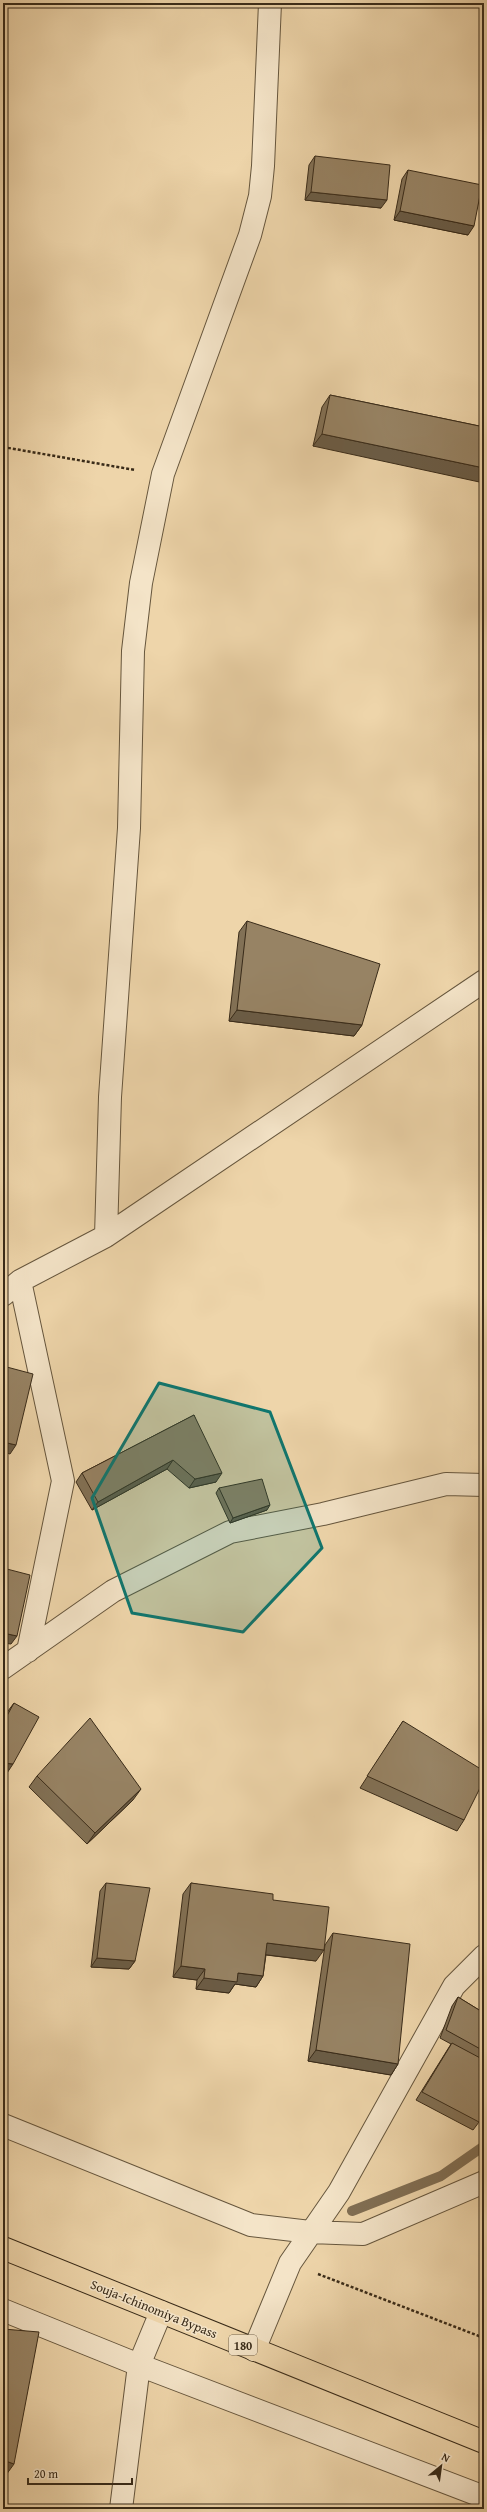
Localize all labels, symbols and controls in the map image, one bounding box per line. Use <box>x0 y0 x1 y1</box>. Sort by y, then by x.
street label: Souja-Ichinomiya Bypass <box>88 2275 220 2343</box>
road number: 180 <box>229 2335 257 2355</box>
north arrow <box>421 2446 461 2486</box>
text: N <box>439 2448 454 2466</box>
scale bar <box>28 2460 132 2486</box>
text: 20 m <box>34 2465 58 2482</box>

